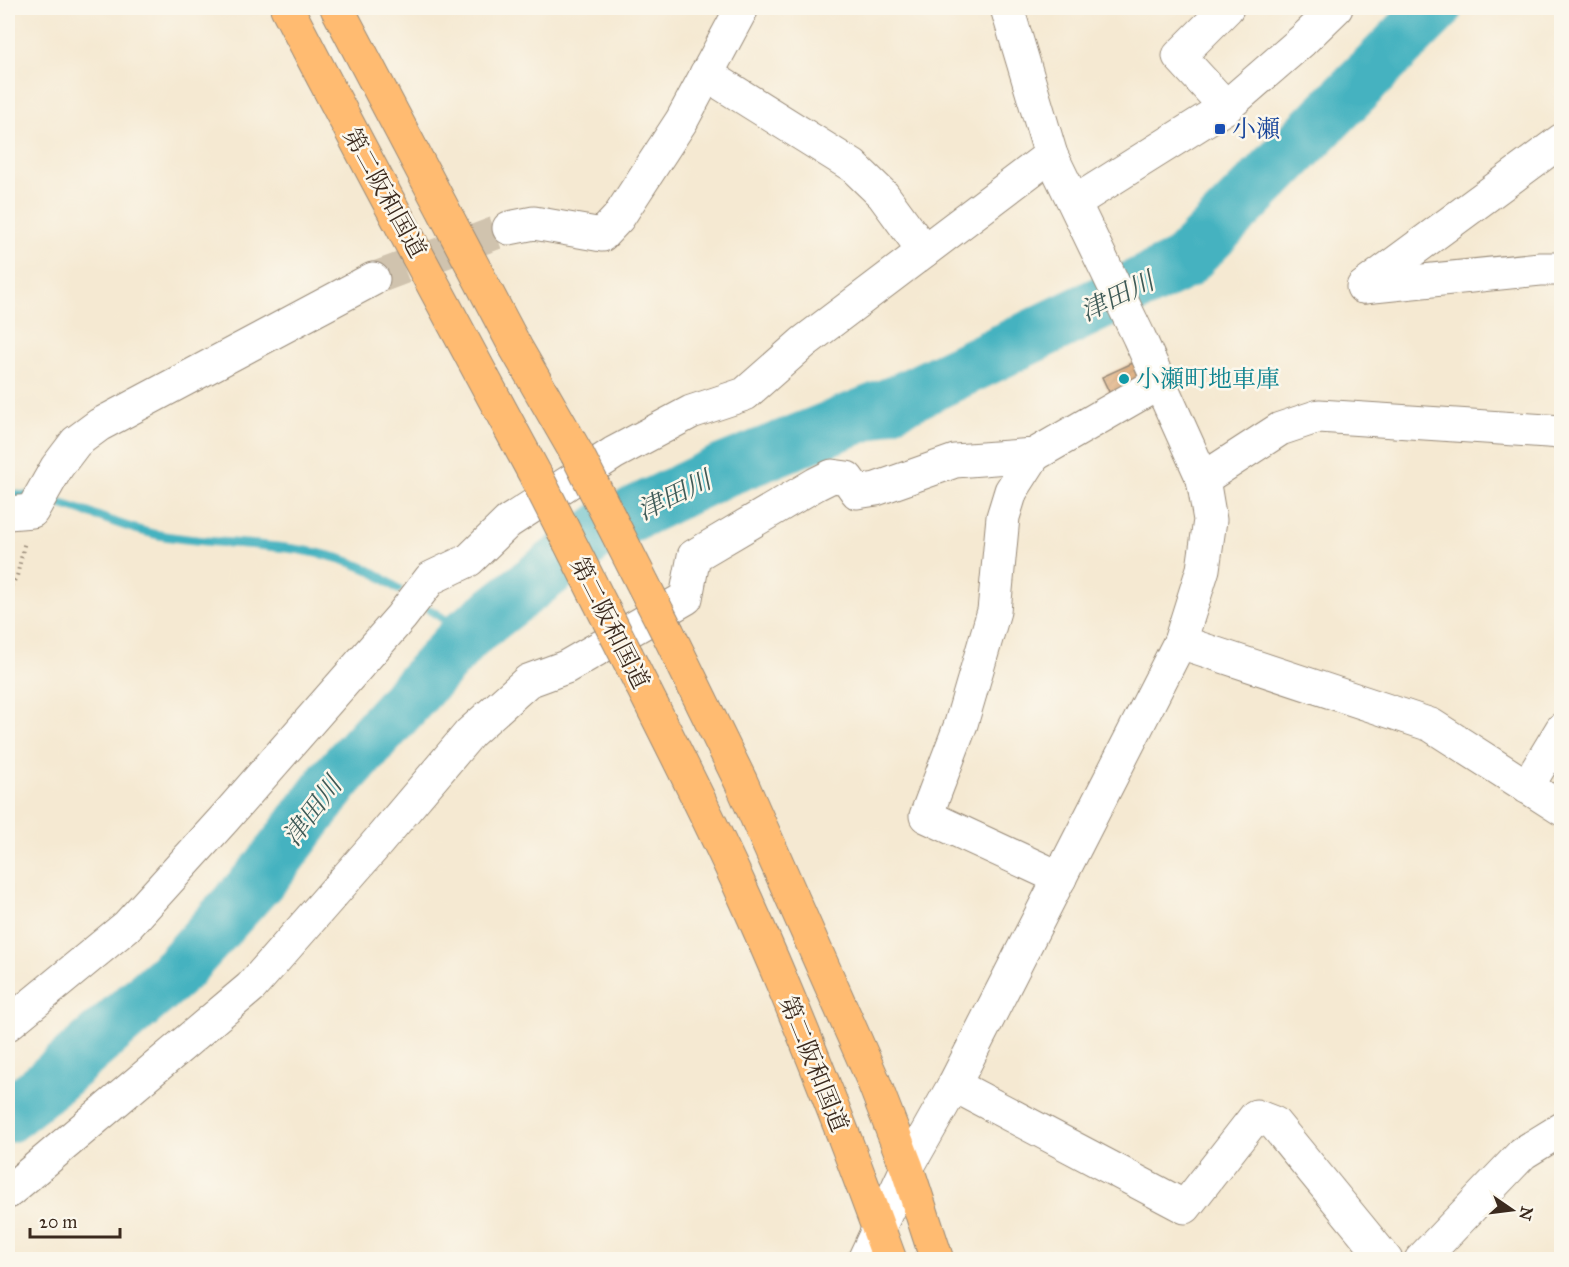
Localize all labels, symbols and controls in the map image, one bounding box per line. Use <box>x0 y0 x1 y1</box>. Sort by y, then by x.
place label: 小瀬 <box>1232 114 1280 144</box>
marker: 小瀬 <box>1213 122 1227 136</box>
street label: 第二阪和国道 <box>337 123 433 263</box>
water label: 津田川 <box>1075 263 1162 327</box>
place label: 小瀬町地車庫 <box>1136 364 1280 394</box>
marker: 小瀬町地車庫 <box>1117 372 1131 386</box>
water label: 津田川 <box>632 462 719 526</box>
street label: 第二阪和国道 <box>564 552 656 694</box>
water label: 津田川 <box>276 768 350 852</box>
street label: 第二阪和国道 <box>773 992 855 1136</box>
north arrow <box>1482 1180 1542 1240</box>
scale bar <box>30 1201 120 1239</box>
text: N <box>1515 1205 1537 1223</box>
text: 20 m <box>39 1211 77 1233</box>

